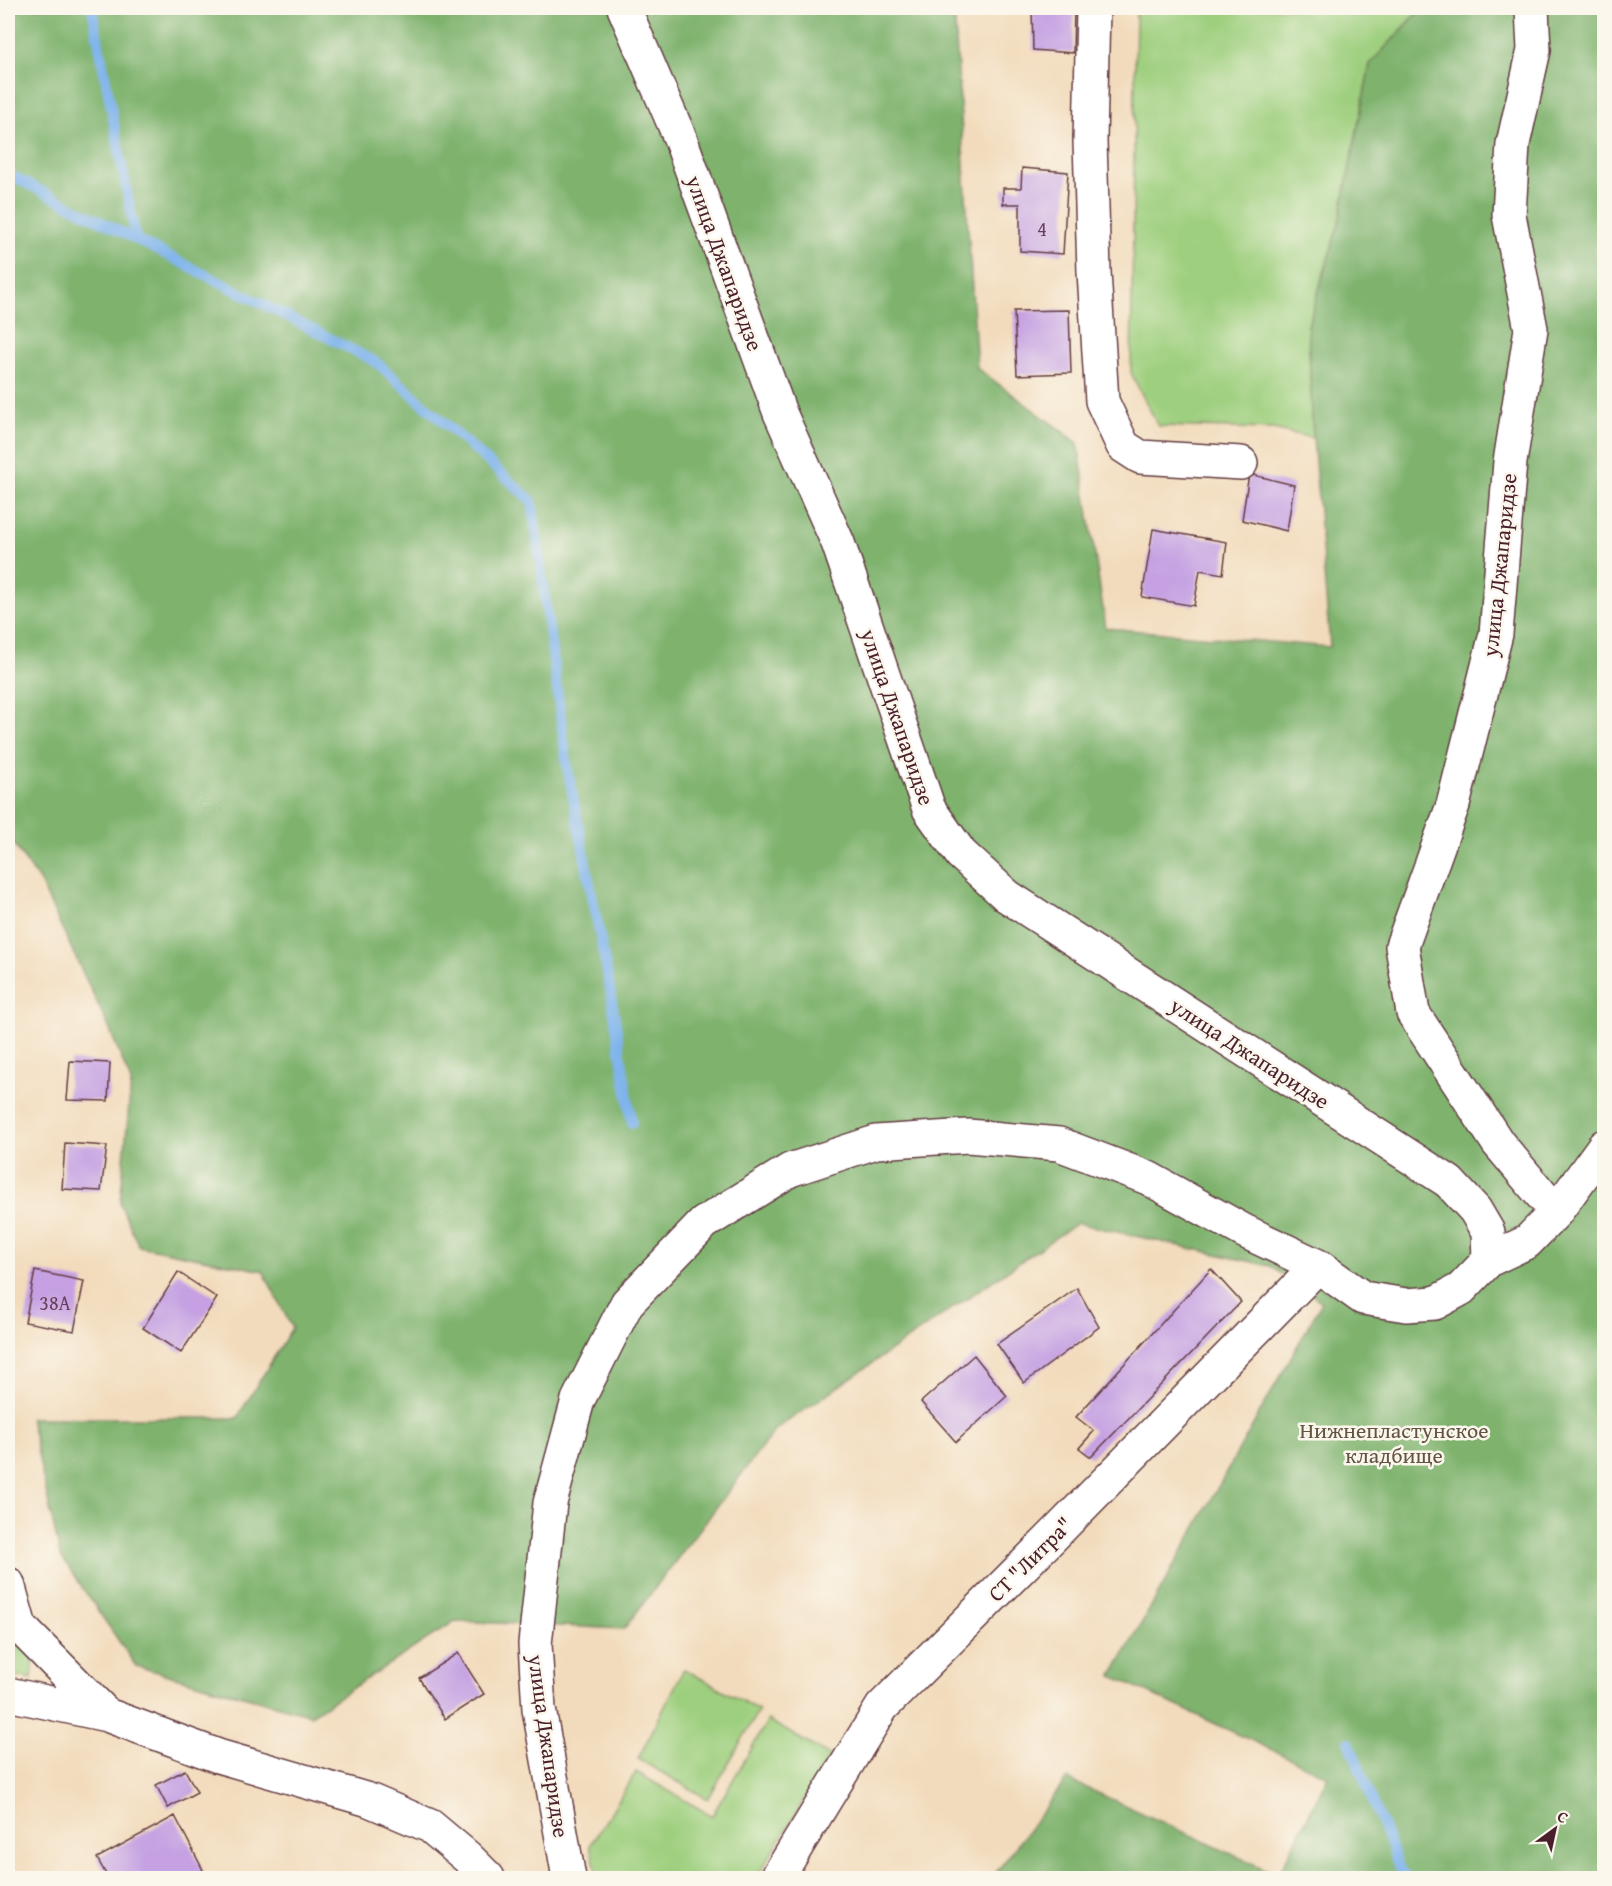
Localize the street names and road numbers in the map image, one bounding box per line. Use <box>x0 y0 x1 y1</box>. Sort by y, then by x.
street label: улица Джапаридзе <box>678 170 772 355</box>
street label: улица Джапаридзе <box>1473 472 1525 659</box>
street label: улица Джапаридзе <box>853 624 943 809</box>
street label: улица Джапаридзе <box>1163 989 1336 1117</box>
street label: СТ "Литра" <box>980 1509 1080 1609</box>
street label: улица Джапаридзе <box>520 1651 578 1840</box>

